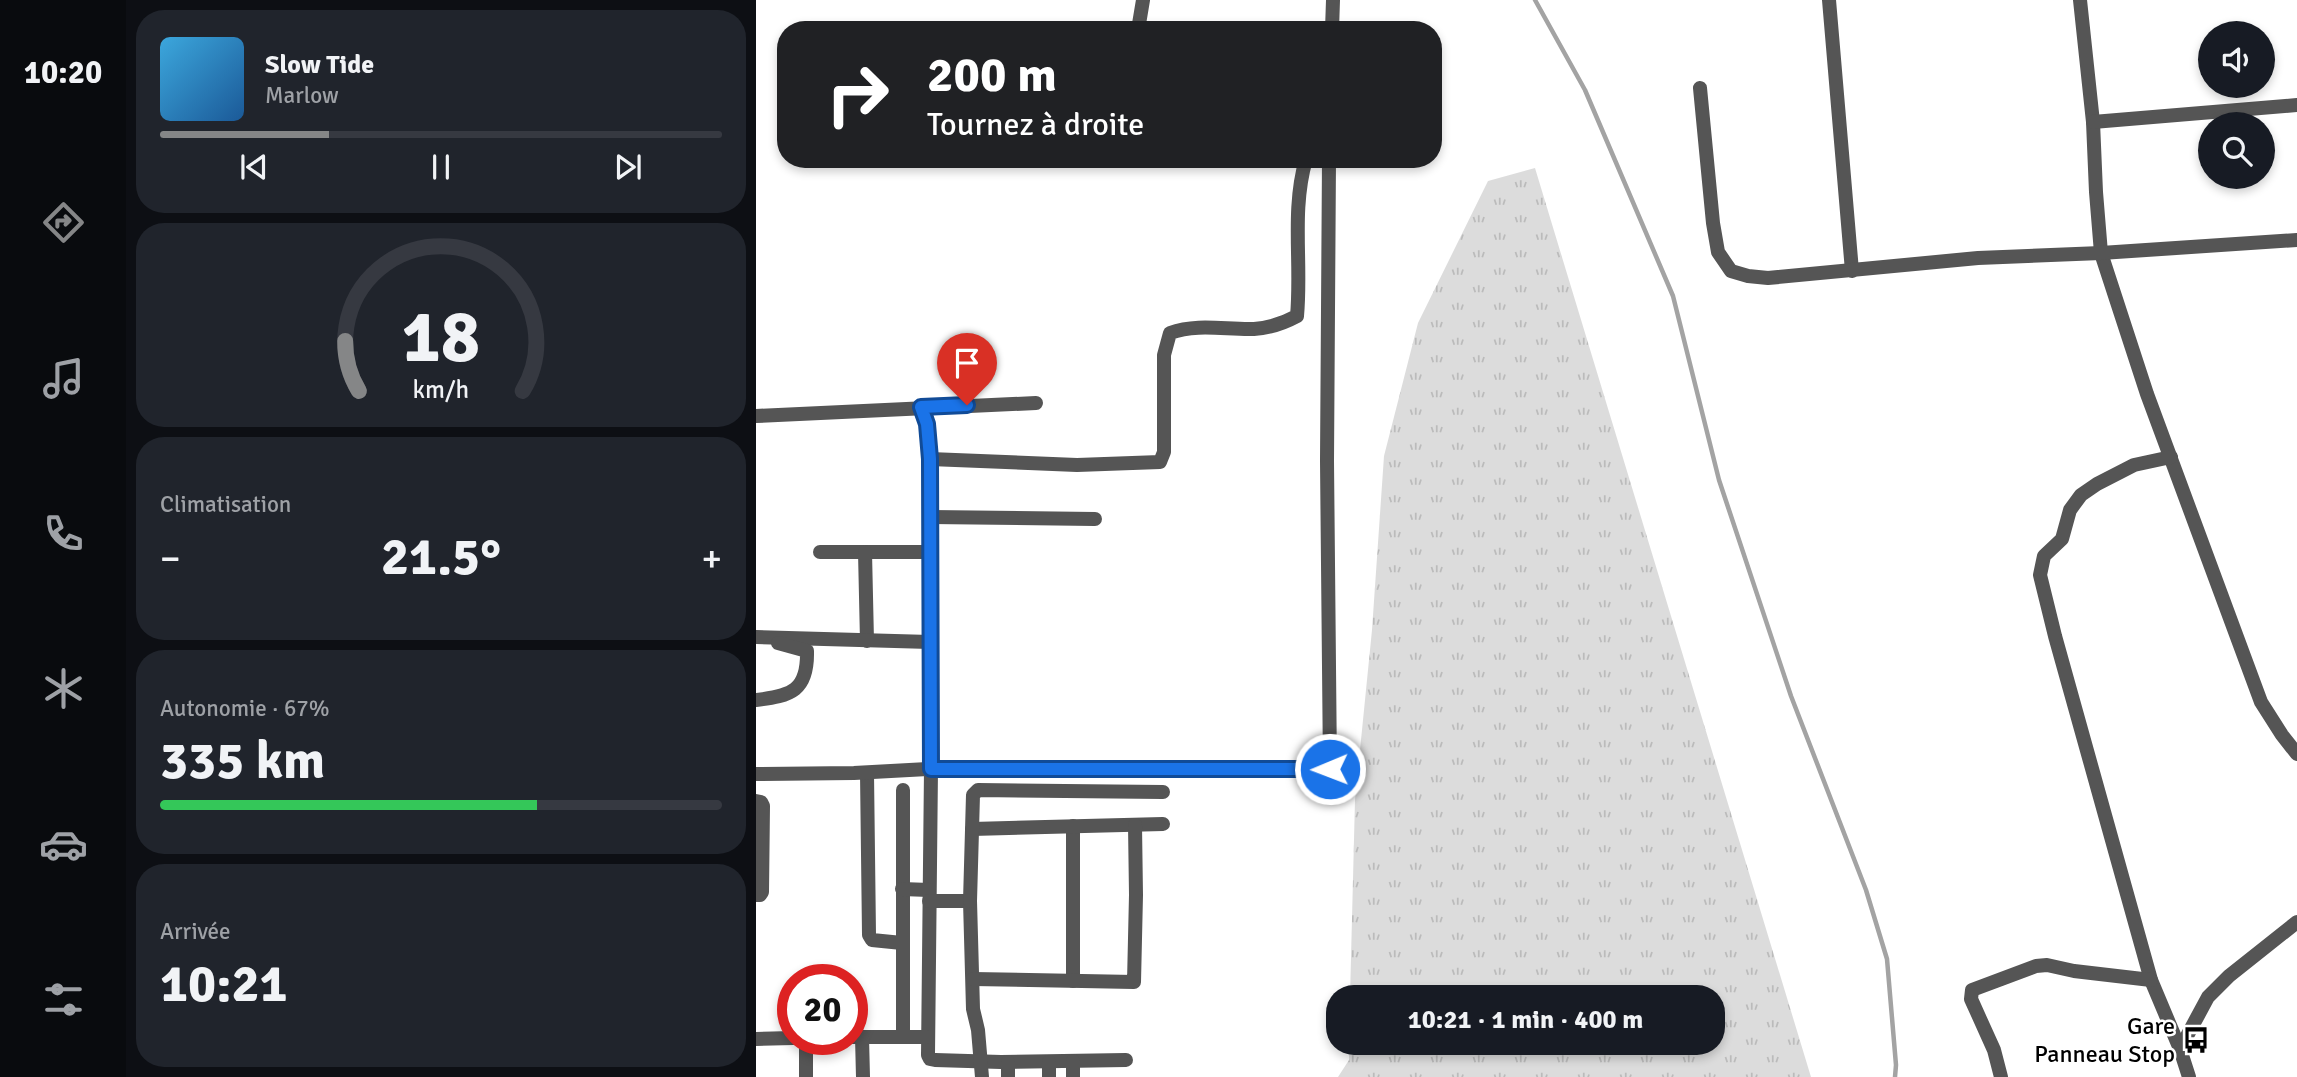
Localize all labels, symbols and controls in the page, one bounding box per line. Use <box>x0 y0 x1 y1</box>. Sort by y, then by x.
map controls <box>2198 21 2275 189</box>
button: sound <box>2198 21 2275 98</box>
text: 200 m <box>927 45 1057 105</box>
text: Slow Tide <box>265 49 374 81</box>
icon: right <box>812 49 903 140</box>
text: 10:20 <box>24 53 102 92</box>
text: Marlow <box>265 81 339 110</box>
text: Tournez à droite <box>927 105 1144 144</box>
button: search <box>2198 112 2275 189</box>
icon: previous <box>235 148 273 186</box>
icon: pause <box>422 148 460 186</box>
icon: next <box>609 148 647 186</box>
icon: directions <box>39 198 88 247</box>
text: 18 <box>402 294 480 383</box>
pin <box>937 333 997 405</box>
icon: arrive <box>948 344 986 382</box>
icon: music <box>39 354 88 403</box>
text: km/h <box>413 374 469 405</box>
text: Climatisation <box>160 490 291 519</box>
icon: phone <box>39 509 88 558</box>
text: 21.5° <box>381 525 501 589</box>
text: − <box>160 535 181 582</box>
text: + <box>701 535 722 582</box>
icon: climate <box>39 664 88 713</box>
text: Autonomie · 67% <box>160 694 330 723</box>
text: 335 km <box>160 729 325 793</box>
position arrow <box>1293 732 1367 806</box>
icon: car <box>39 820 88 869</box>
text: Arrivée <box>160 917 231 946</box>
text: 10:21 <box>160 952 288 1016</box>
speed limit sign: 20 <box>777 964 868 1055</box>
icon: filters <box>39 975 88 1024</box>
text: 10:21 · 1 min · 400 m <box>1408 1004 1643 1036</box>
place label: Gare Panneau Stop <box>2034 1011 2175 1069</box>
bus stop icon: Gare Panneau Stop <box>2181 1025 2211 1055</box>

